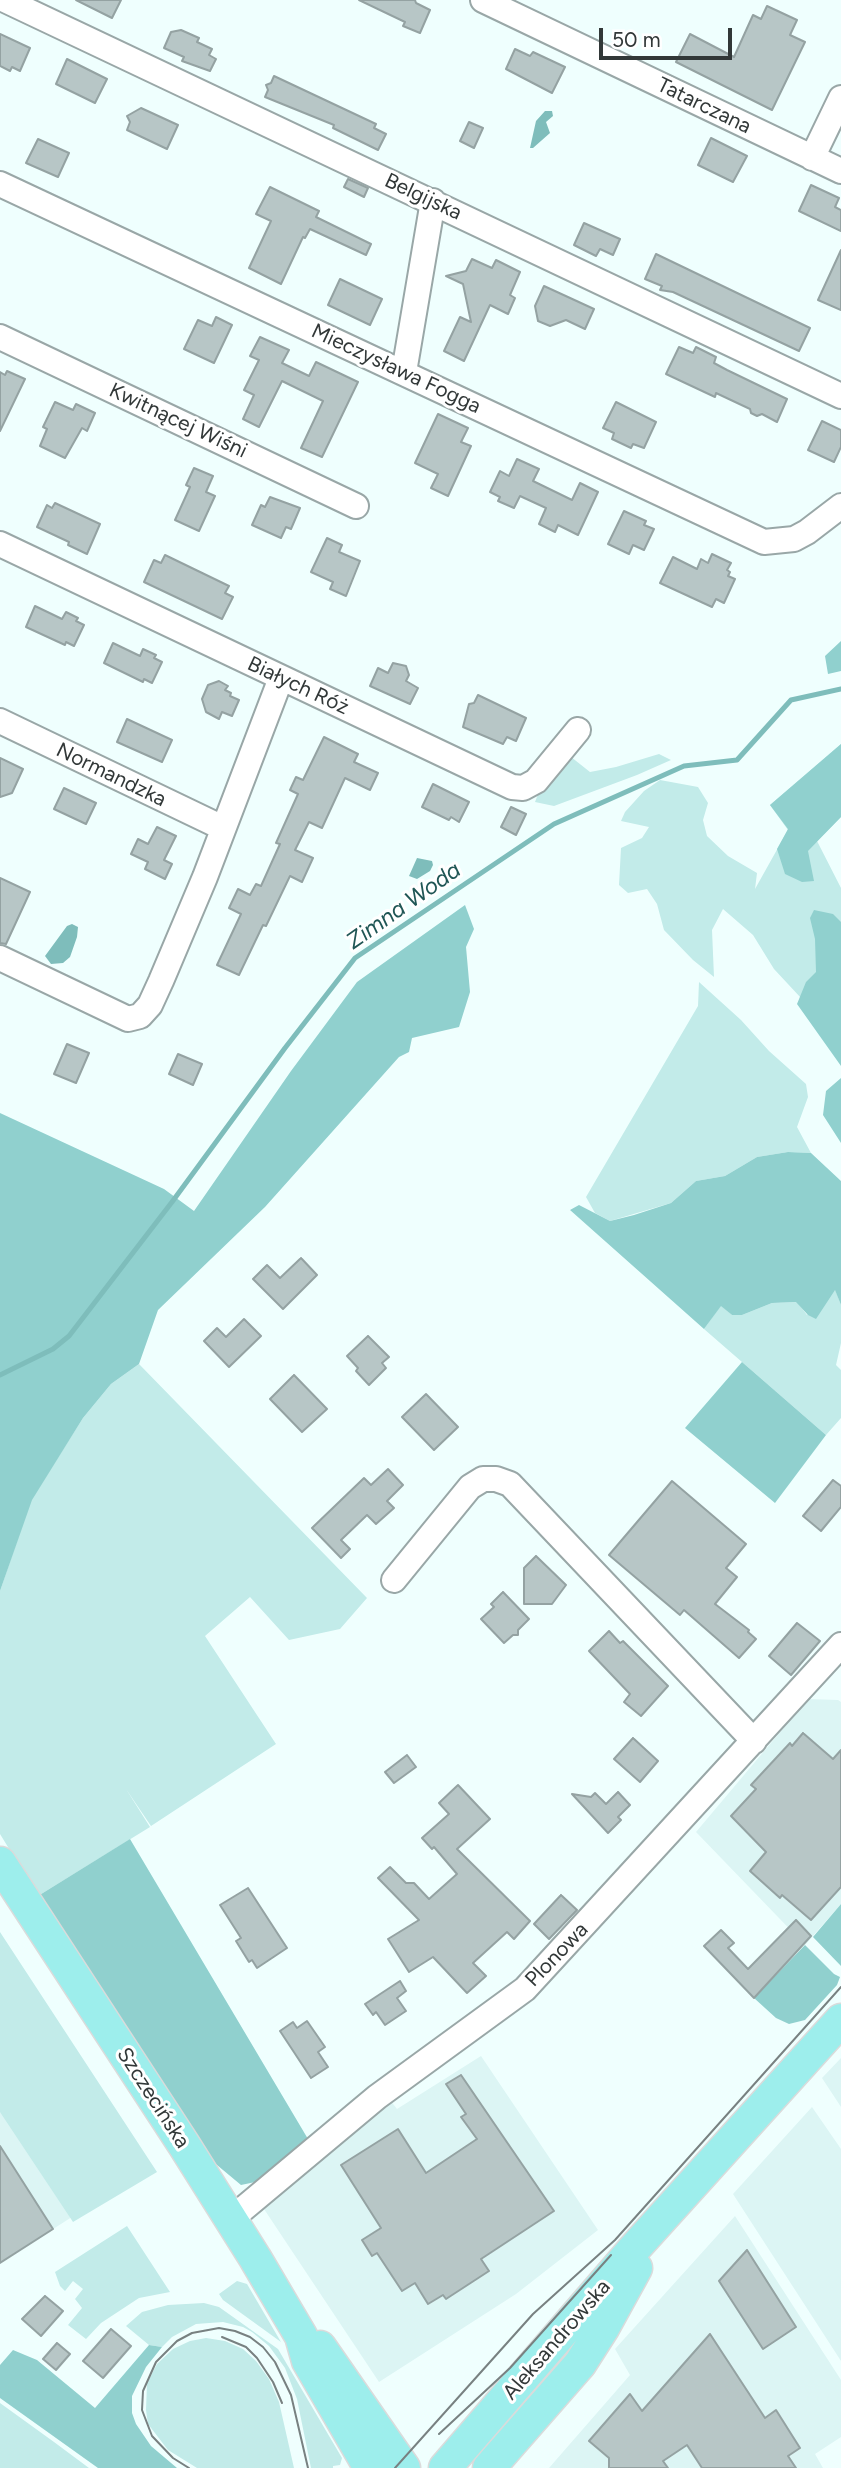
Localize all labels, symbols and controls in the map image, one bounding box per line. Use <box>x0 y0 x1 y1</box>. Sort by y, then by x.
scale bar <box>603 14 736 58</box>
text: 50 m <box>612 27 661 52</box>
street label: Tatarczana <box>653 72 755 140</box>
street label: Belgijska <box>380 168 466 226</box>
street label: Mieczysława Fogga <box>307 319 485 419</box>
street label: Kwitnącej Wiśni <box>105 378 251 464</box>
street label: Białych Róż <box>243 652 353 720</box>
street label: Normandzka <box>52 738 170 812</box>
water label: Zimna Woda <box>342 857 466 955</box>
street label: Plonowa <box>520 1918 594 1992</box>
street label: Szczecińska <box>111 2043 195 2153</box>
street label: Aleksandrowska <box>498 2275 616 2405</box>

